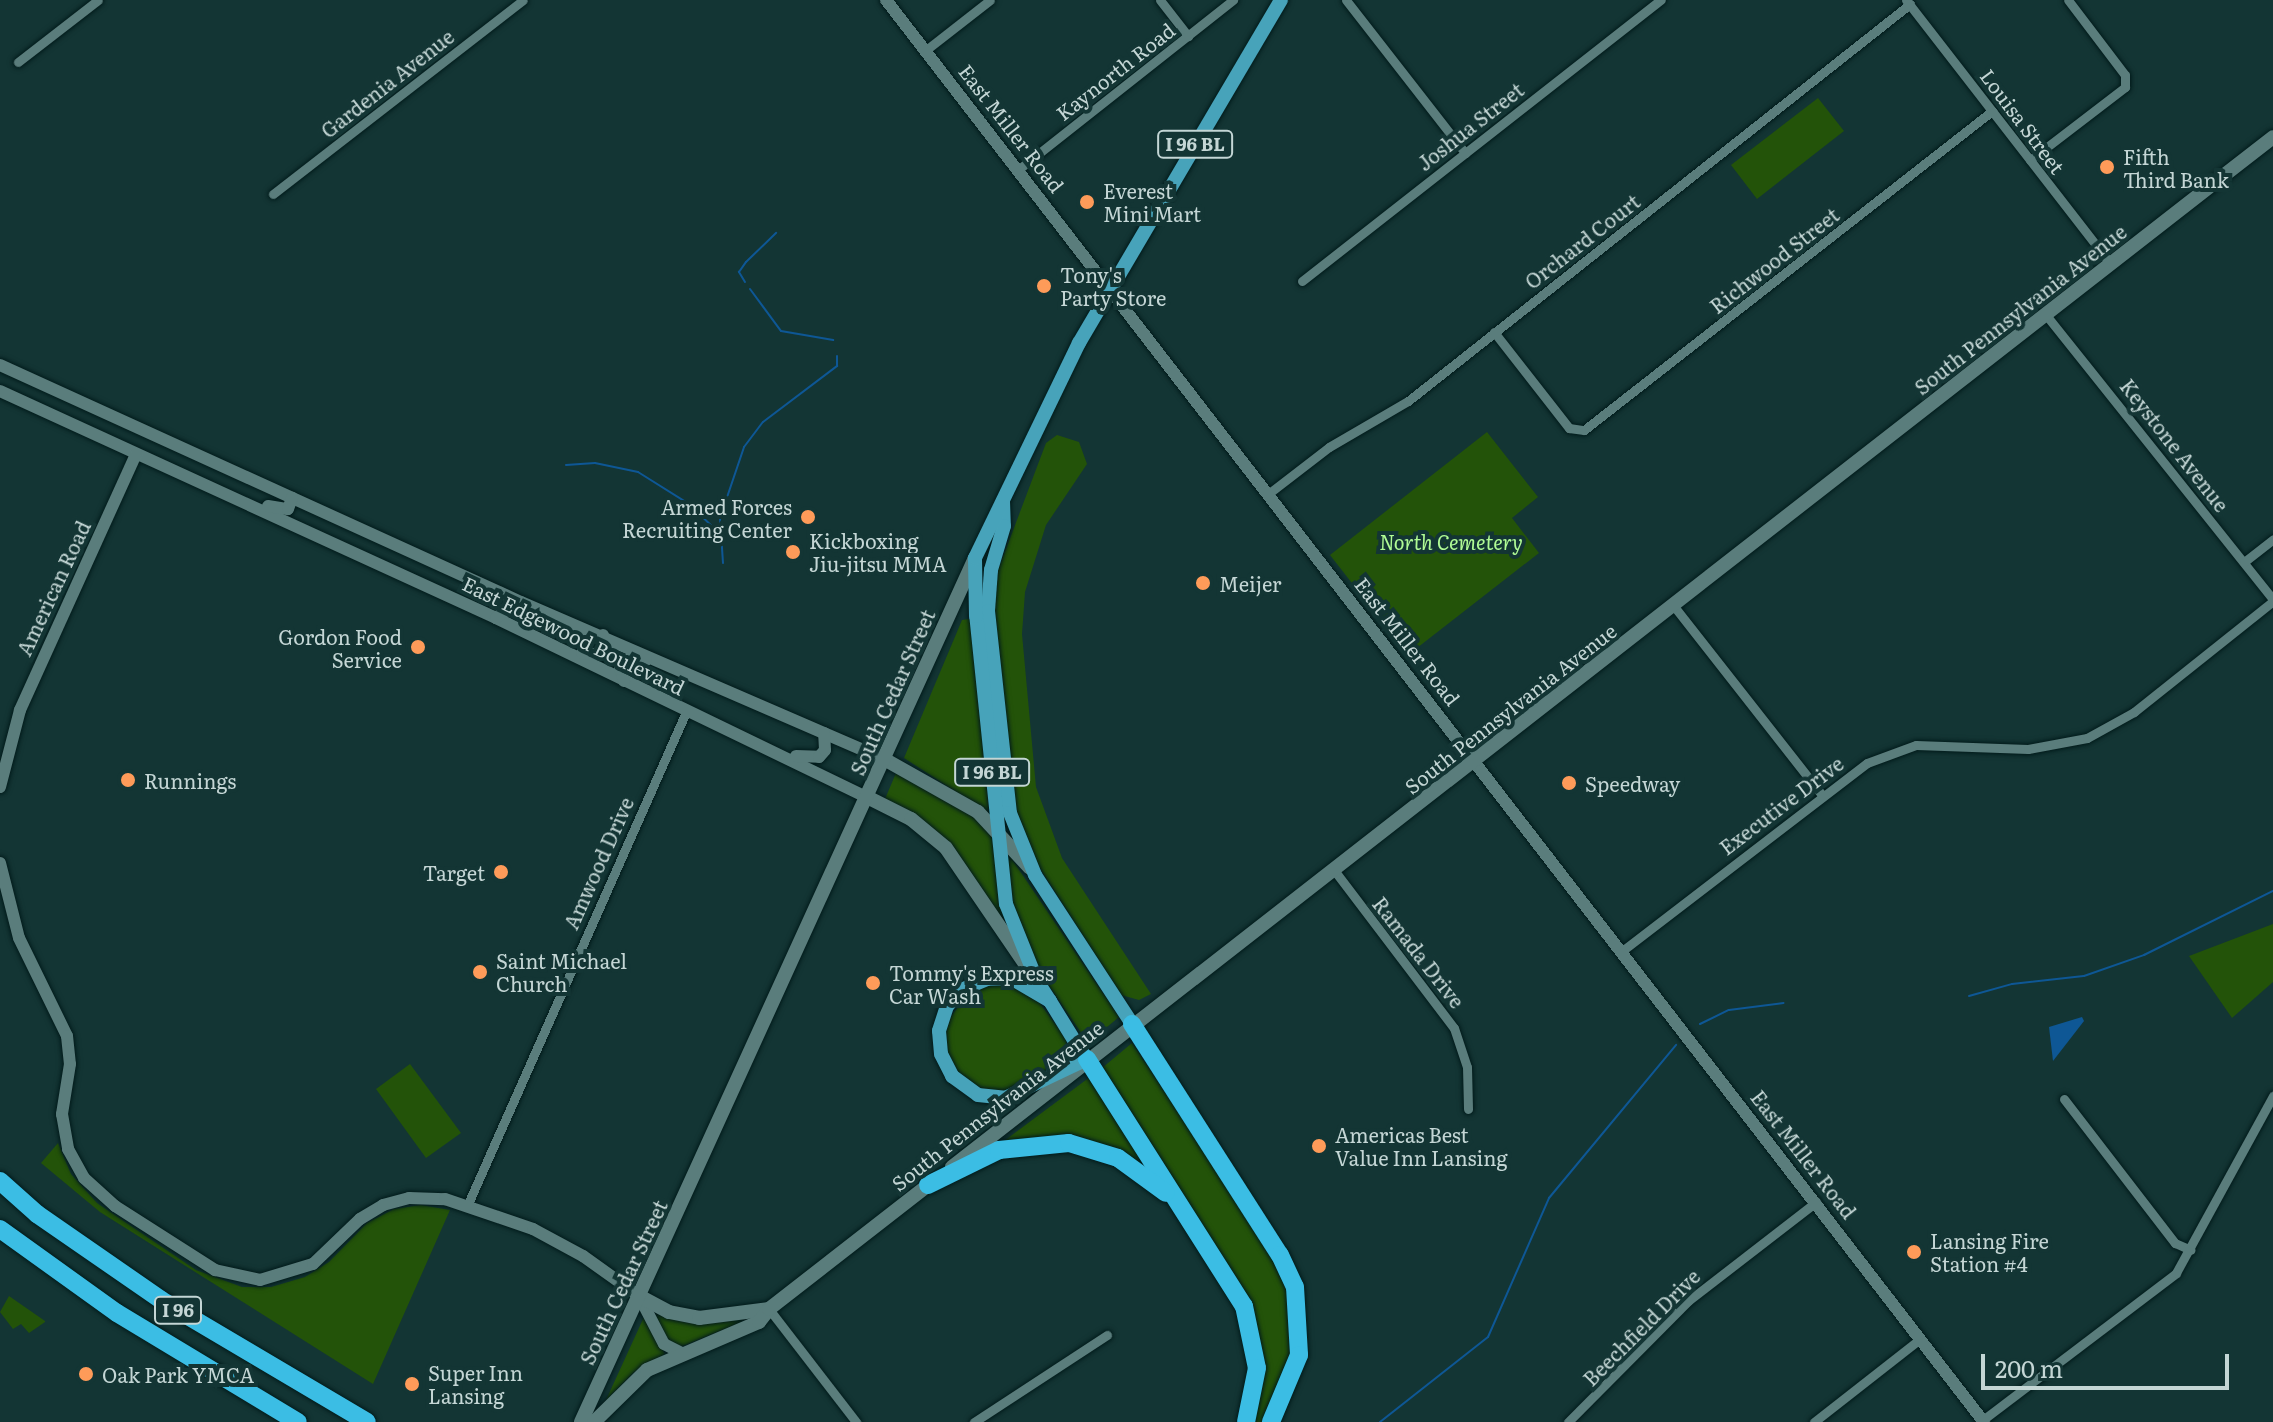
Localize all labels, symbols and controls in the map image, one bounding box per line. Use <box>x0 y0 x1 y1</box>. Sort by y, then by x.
street label: Kaynorth Road <box>1051 17 1179 125</box>
street label: Gardenia Avenue <box>316 24 458 142</box>
street label: East Miller Road <box>954 59 1070 197</box>
street label: Louisa Street <box>1976 64 2070 178</box>
street label: Joshua Street <box>1412 77 1528 175</box>
road number: I 96 BL <box>1157 130 1233 158</box>
place label: Fifth Third Bank <box>2123 144 2229 191</box>
marker: Fifth Third Bank <box>2098 158 2116 176</box>
place label: Everest Mini Mart <box>1103 178 1201 225</box>
street label: Orchard Court <box>1520 189 1644 293</box>
marker: Everest Mini Mart <box>1078 193 1096 211</box>
street label: Richwood Street <box>1705 202 1843 318</box>
street label: South Pennsylvania Avenue <box>1909 219 2131 399</box>
place label: Tony's Party Store <box>1060 262 1166 309</box>
marker: Tony's Party Store <box>1035 277 1053 295</box>
street label: Keystone Avenue <box>2116 374 2234 516</box>
place label: Armed Forces Recruiting Center <box>622 494 792 541</box>
marker: Armed Forces Recruiting Center <box>799 508 817 526</box>
street label: American Road <box>11 517 95 659</box>
place label: Kickboxing Jiu-jitsu MMA <box>809 528 947 575</box>
park label: North Cemetery <box>1379 529 1523 553</box>
marker: Kickboxing Jiu-jitsu MMA <box>784 543 802 561</box>
street label: East Edgewood Boulevard <box>459 571 689 699</box>
place label: Meijer <box>1219 571 1282 595</box>
street label: East Miller Road <box>1350 572 1466 710</box>
marker: Meijer <box>1194 574 1212 592</box>
street label: South Cedar Street <box>845 605 939 779</box>
street label: South Pennsylvania Avenue <box>1399 618 1621 798</box>
place label: Gordon Food Service <box>278 624 402 671</box>
marker: Gordon Food Service <box>409 638 427 656</box>
street label: Executive Drive <box>1714 751 1848 859</box>
road number: I 96 BL <box>954 758 1030 786</box>
place label: Runnings <box>144 768 236 792</box>
marker: Runnings <box>119 771 137 789</box>
place label: Speedway <box>1585 771 1680 795</box>
marker: Speedway <box>1560 774 1578 792</box>
street label: Amwood Drive <box>558 793 638 933</box>
place label: Target <box>423 860 485 884</box>
marker: Target <box>492 863 510 881</box>
street label: Ramada Drive <box>1368 892 1470 1012</box>
place label: Saint Michael Church <box>496 948 627 995</box>
place label: Tommy's Express Car Wash <box>889 960 1054 1007</box>
marker: Saint Michael Church <box>471 963 489 981</box>
marker: Tommy's Express Car Wash <box>864 974 882 992</box>
street label: South Pennsylvania Avenue <box>886 1015 1108 1195</box>
street label: East Miller Road <box>1746 1085 1862 1223</box>
place label: Americas Best Value Inn Lansing <box>1335 1122 1508 1169</box>
marker: Americas Best Value Inn Lansing <box>1310 1137 1328 1155</box>
street label: South Cedar Street <box>574 1196 672 1368</box>
place label: Lansing Fire Station #4 <box>1930 1228 2049 1275</box>
marker: Lansing Fire Station #4 <box>1905 1243 1923 1261</box>
street label: Beechfield Drive <box>1578 1264 1704 1390</box>
road number: I 96 <box>154 1296 202 1324</box>
scale bar <box>1985 1338 2233 1388</box>
text: 200 m <box>1995 1350 2063 1385</box>
place label: Super Inn Lansing <box>428 1360 523 1407</box>
place label: Oak Park YMCA <box>102 1362 254 1386</box>
marker: Oak Park YMCA <box>77 1365 95 1383</box>
marker: Super Inn Lansing <box>403 1375 421 1393</box>

